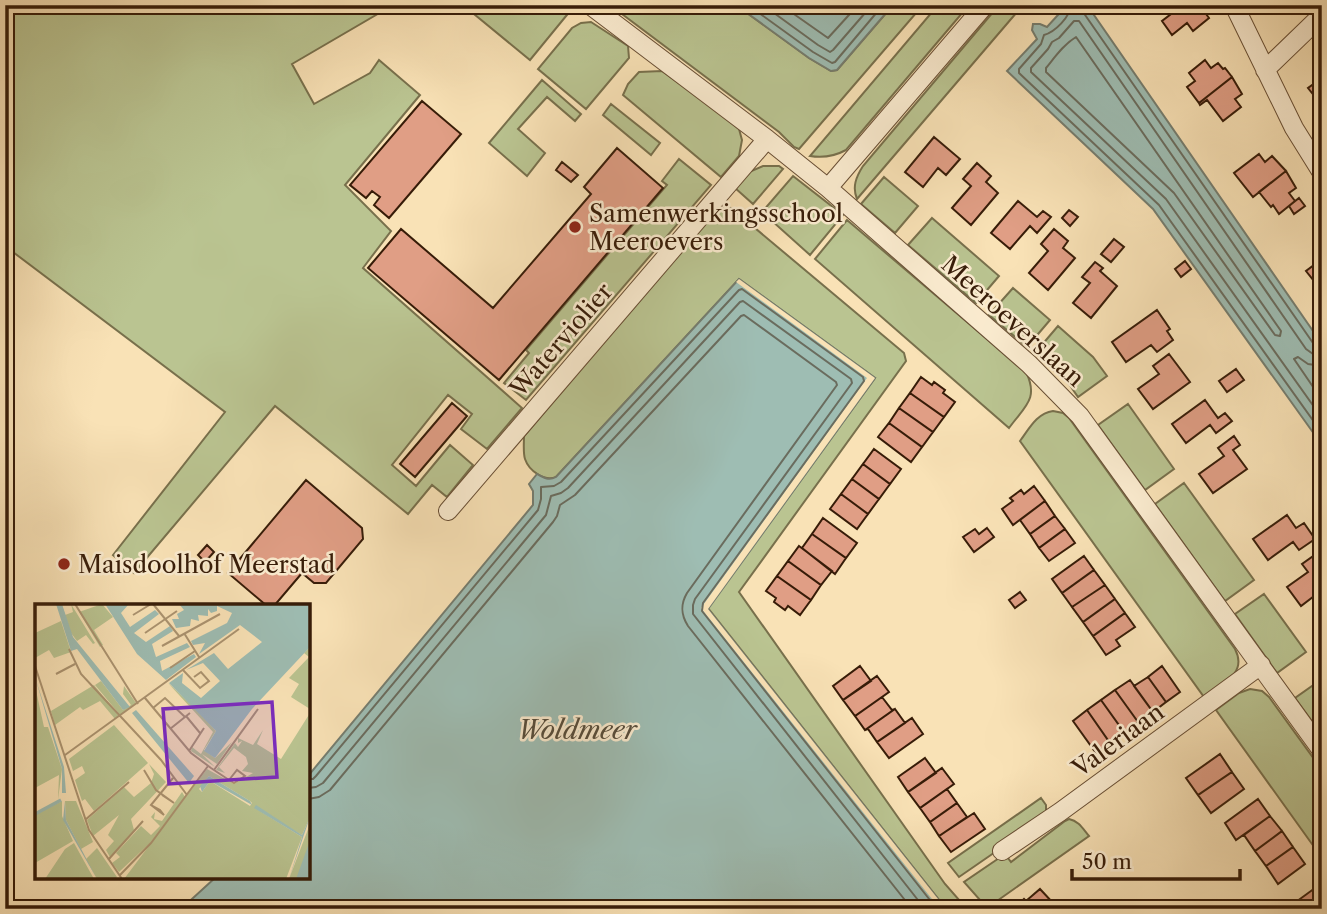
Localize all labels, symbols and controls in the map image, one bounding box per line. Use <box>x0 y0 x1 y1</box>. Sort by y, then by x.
place label: Samenwerkingsschool Meeroevers <box>589 199 843 256</box>
marker: Samenwerkingsschool Meeroevers <box>567 219 583 235</box>
street label: Meeroeverslaan <box>936 249 1090 393</box>
street label: Waterviolier <box>503 277 618 404</box>
place label: Maisdoolhof Meerstad <box>78 550 335 579</box>
marker: Maisdoolhof Meerstad <box>56 556 72 572</box>
inset map <box>35 604 310 879</box>
street label: Valeriaan <box>1066 697 1169 784</box>
water label: Woldmeer <box>517 714 639 746</box>
scale bar <box>1072 837 1240 881</box>
text: 50 m <box>1082 849 1132 874</box>

